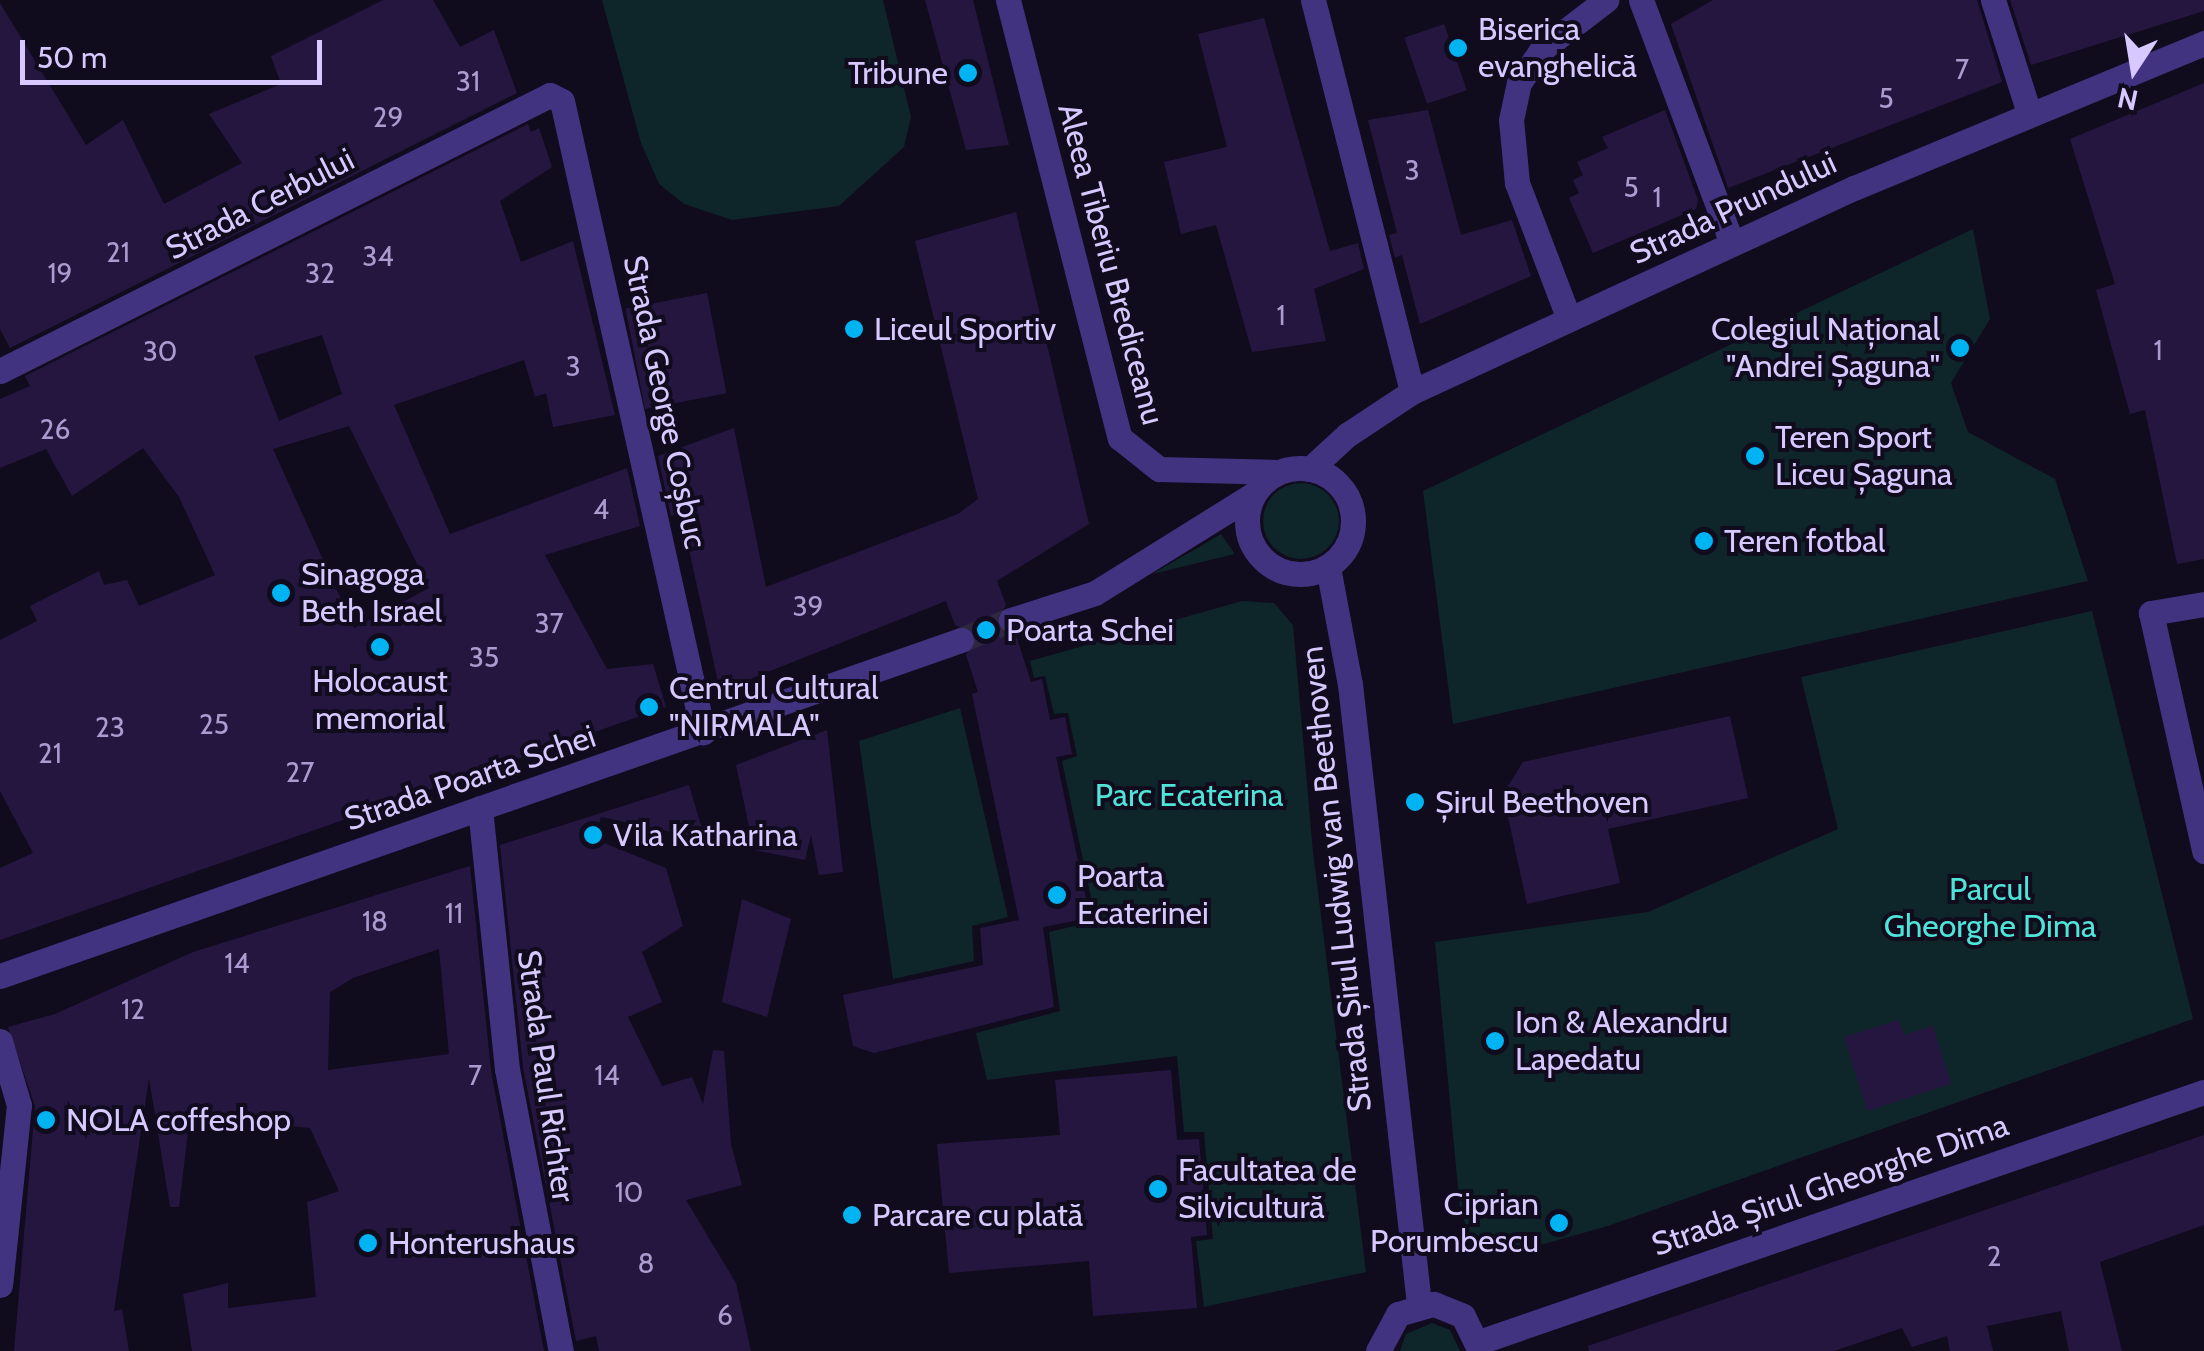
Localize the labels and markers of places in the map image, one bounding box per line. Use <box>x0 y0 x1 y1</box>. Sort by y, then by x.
place label: Biserica evanghelică <box>1478 11 1637 86</box>
marker: Biserica evanghelică <box>1447 37 1469 59</box>
place label: Tribune <box>848 54 948 92</box>
marker: Tribune <box>957 62 979 84</box>
place label: Liceul Sportiv <box>874 310 1056 348</box>
place label: Colegiul Național "Andrei Șaguna" <box>1711 311 1940 386</box>
marker: Liceul Sportiv <box>843 318 865 340</box>
marker: Colegiul Național "Andrei Șaguna" <box>1949 337 1971 359</box>
place label: Teren Sport Liceu Șaguna <box>1775 419 1952 494</box>
marker: Teren Sport Liceu Șaguna <box>1744 445 1766 467</box>
place label: Teren fotbal <box>1724 522 1885 560</box>
marker: Teren fotbal <box>1693 530 1715 552</box>
place label: Sinagoga Beth Israel <box>301 556 442 631</box>
marker: Sinagoga Beth Israel <box>270 582 292 604</box>
place label: Poarta Schei <box>1006 611 1174 649</box>
marker: Poarta Schei <box>975 619 997 641</box>
marker: Holocaust memorial <box>369 636 391 658</box>
place label: Holocaust memorial <box>312 663 448 738</box>
place label: Centrul Cultural "NIRMALA" <box>669 670 878 745</box>
marker: Centrul Cultural "NIRMALA" <box>638 696 660 718</box>
place label: Șirul Beethoven <box>1435 783 1649 821</box>
marker: Șirul Beethoven <box>1404 791 1426 813</box>
place label: Vila Katharina <box>613 816 798 854</box>
marker: Vila Katharina <box>582 824 604 846</box>
place label: Poarta Ecaterinei <box>1077 858 1209 933</box>
marker: Poarta Ecaterinei <box>1046 884 1068 906</box>
place label: Ion & Alexandru Lapedatu <box>1515 1004 1728 1079</box>
marker: Ion & Alexandru Lapedatu <box>1484 1030 1506 1052</box>
place label: NOLA coffeshop <box>66 1101 291 1139</box>
marker: NOLA coffeshop <box>35 1109 57 1131</box>
place label: Facultatea de Silvicultură <box>1178 1152 1357 1227</box>
marker: Facultatea de Silvicultură <box>1147 1178 1169 1200</box>
place label: Ciprian Porumbescu <box>1370 1186 1539 1261</box>
place label: Parcare cu plată <box>872 1196 1083 1234</box>
marker: Parcare cu plată <box>841 1204 863 1226</box>
marker: Ciprian Porumbescu <box>1548 1212 1570 1234</box>
place label: Honterushaus <box>388 1224 575 1262</box>
marker: Honterushaus <box>357 1232 379 1254</box>

